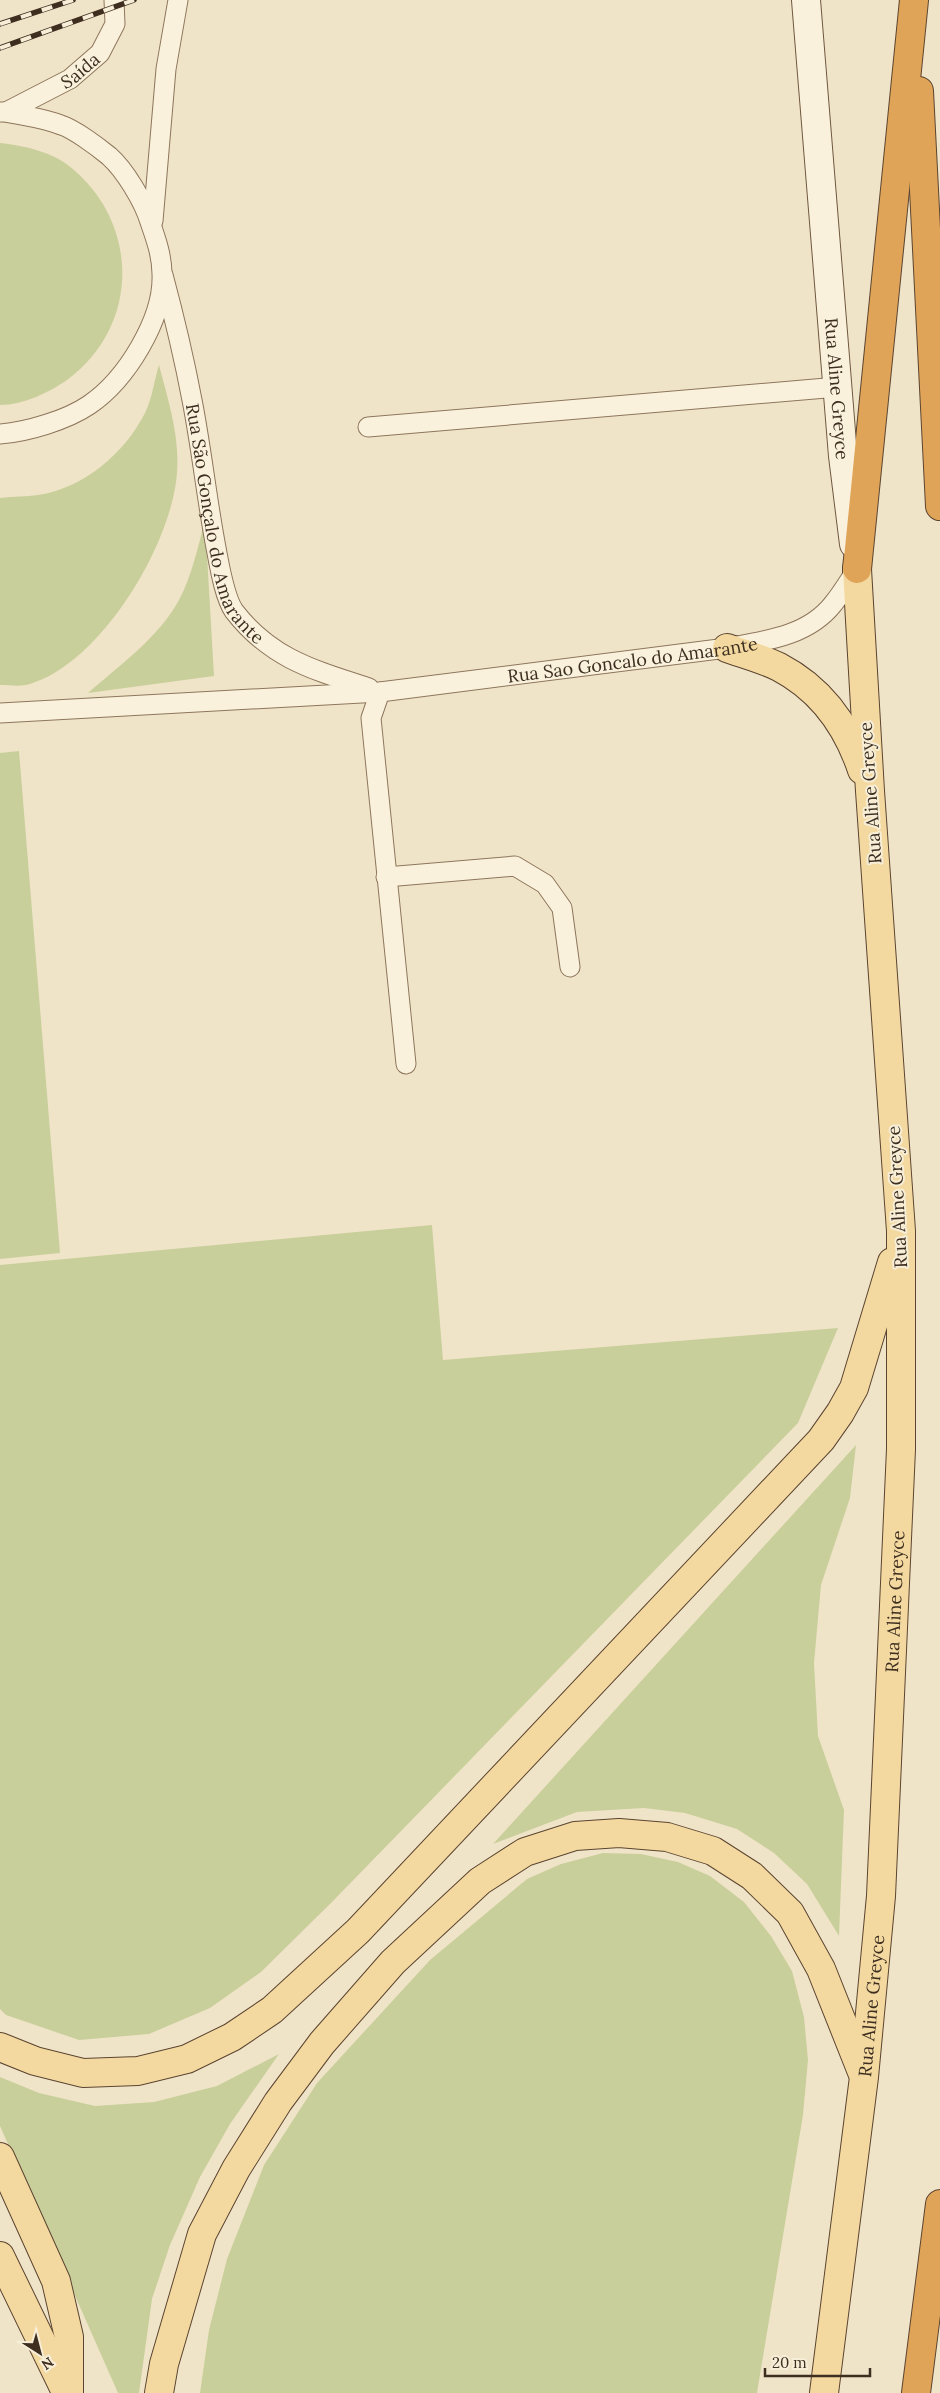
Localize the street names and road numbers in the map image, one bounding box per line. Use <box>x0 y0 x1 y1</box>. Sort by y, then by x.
street label: Saída <box>56 47 104 93</box>
street label: Rua Aline Greyce <box>820 317 855 461</box>
street label: Rua São Gonçalo do Amarante <box>181 401 269 649</box>
street label: Rua Sao Goncalo do Amarante <box>506 631 760 687</box>
street label: Rua Aline Greyce <box>854 721 886 865</box>
street label: Rua Aline Greyce <box>882 1125 912 1269</box>
street label: Rua Aline Greyce <box>880 1530 909 1673</box>
street label: Rua Aline Greyce <box>853 1934 889 2078</box>

